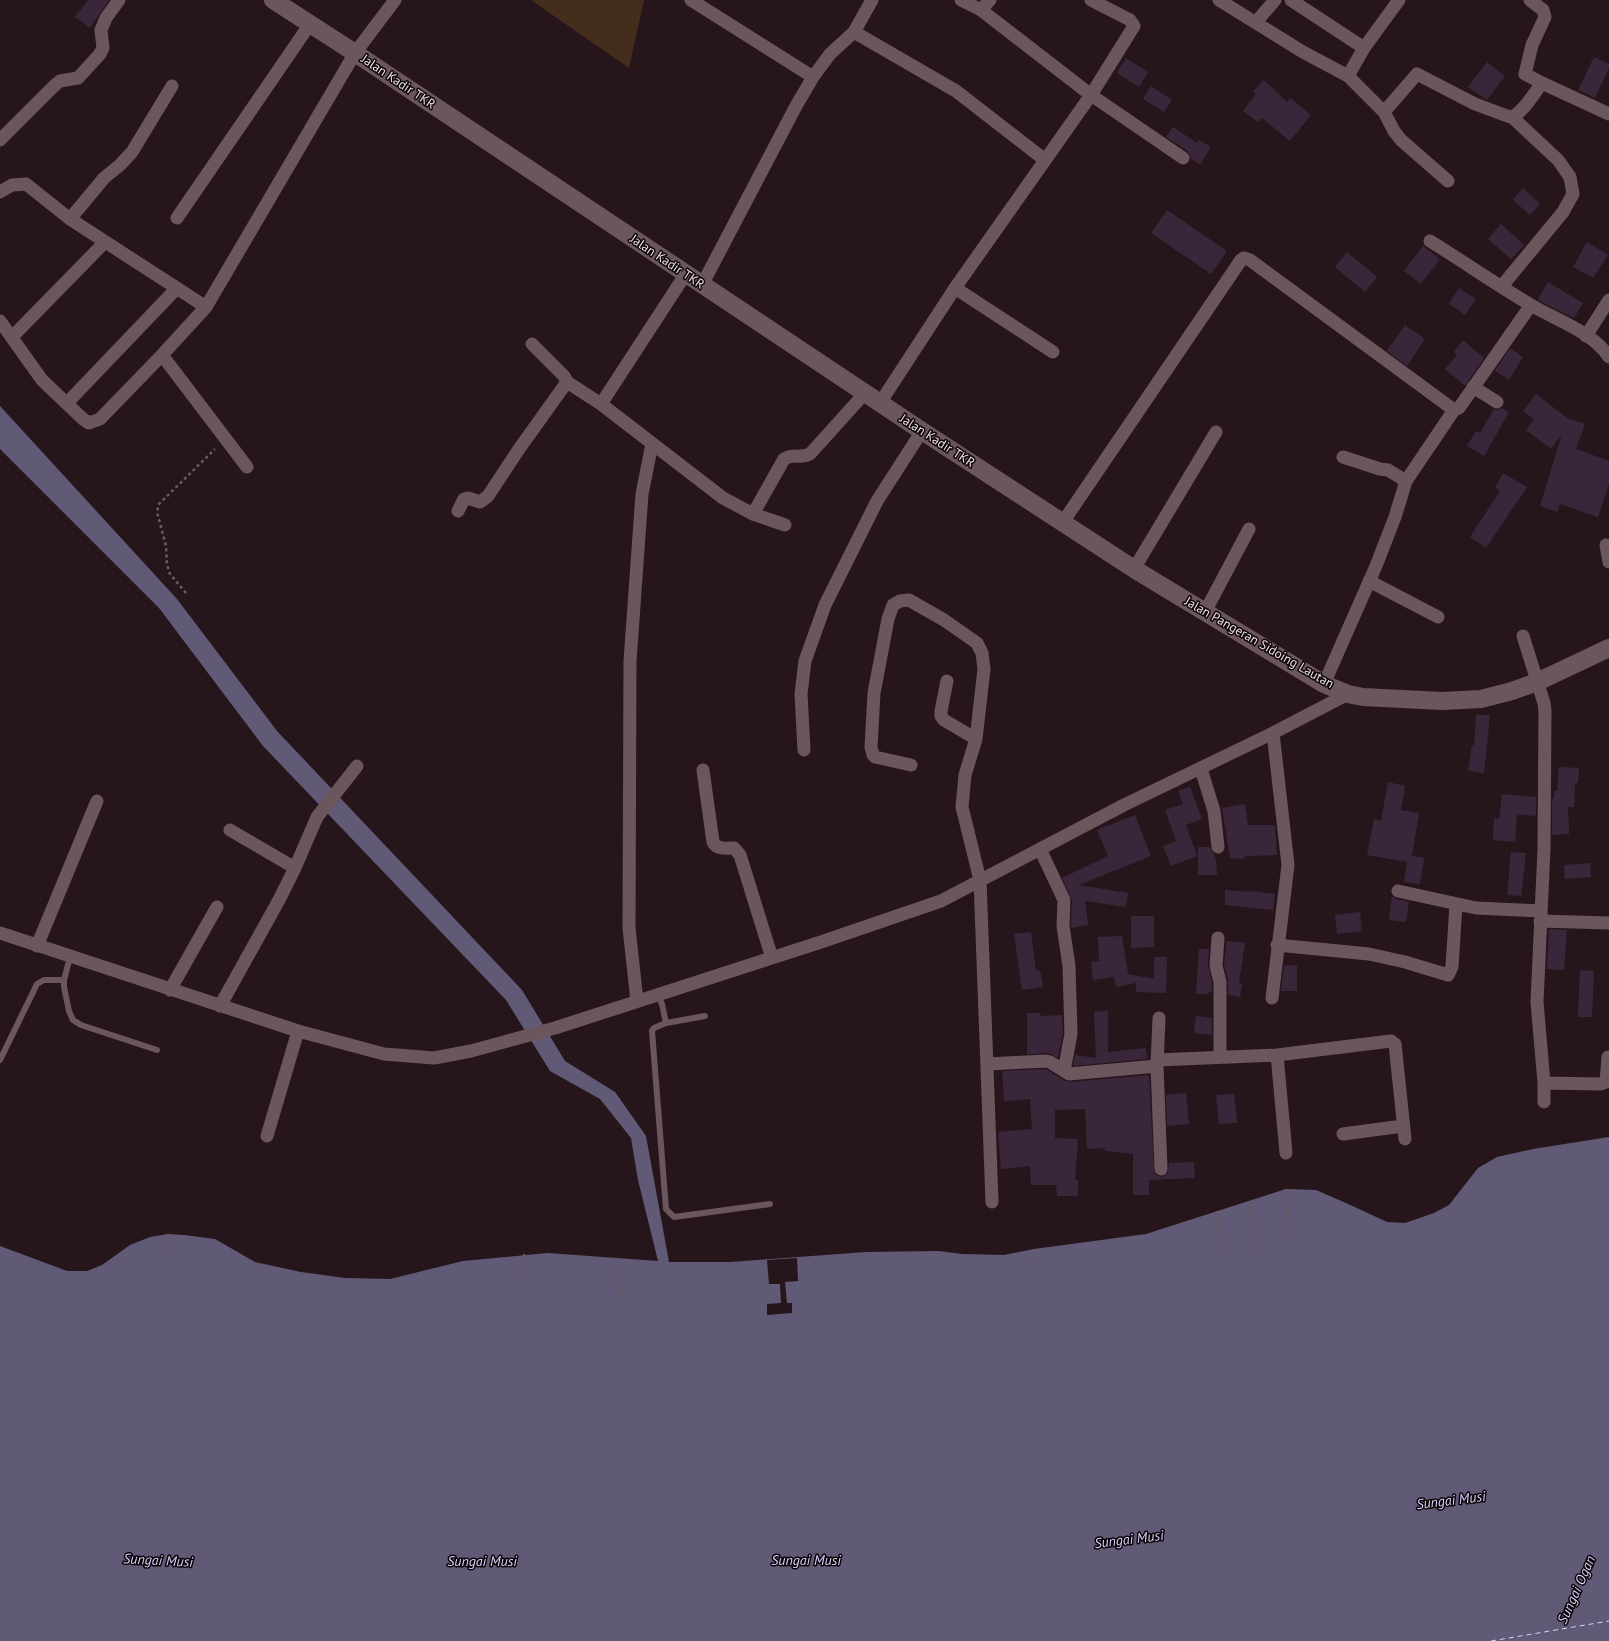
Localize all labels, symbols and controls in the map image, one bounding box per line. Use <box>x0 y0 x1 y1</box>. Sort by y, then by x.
street label: Jalan Kadir TKR <box>358 51 438 113</box>
street label: Jalan Kadir TKR <box>627 231 707 293</box>
street label: Jalan Kadir TKR <box>897 411 977 471</box>
street label: Jalan Pangeran Sidoing Lautan <box>1182 594 1336 692</box>
water label: Sungai Musi <box>1415 1488 1487 1514</box>
water label: Sungai Musi <box>1093 1527 1165 1553</box>
water label: Sungai Musi <box>123 1551 193 1571</box>
water label: Sungai Musi <box>771 1553 841 1569</box>
water label: Sungai Ogan <box>1554 1553 1600 1627</box>
water label: Sungai Musi <box>447 1554 517 1570</box>

